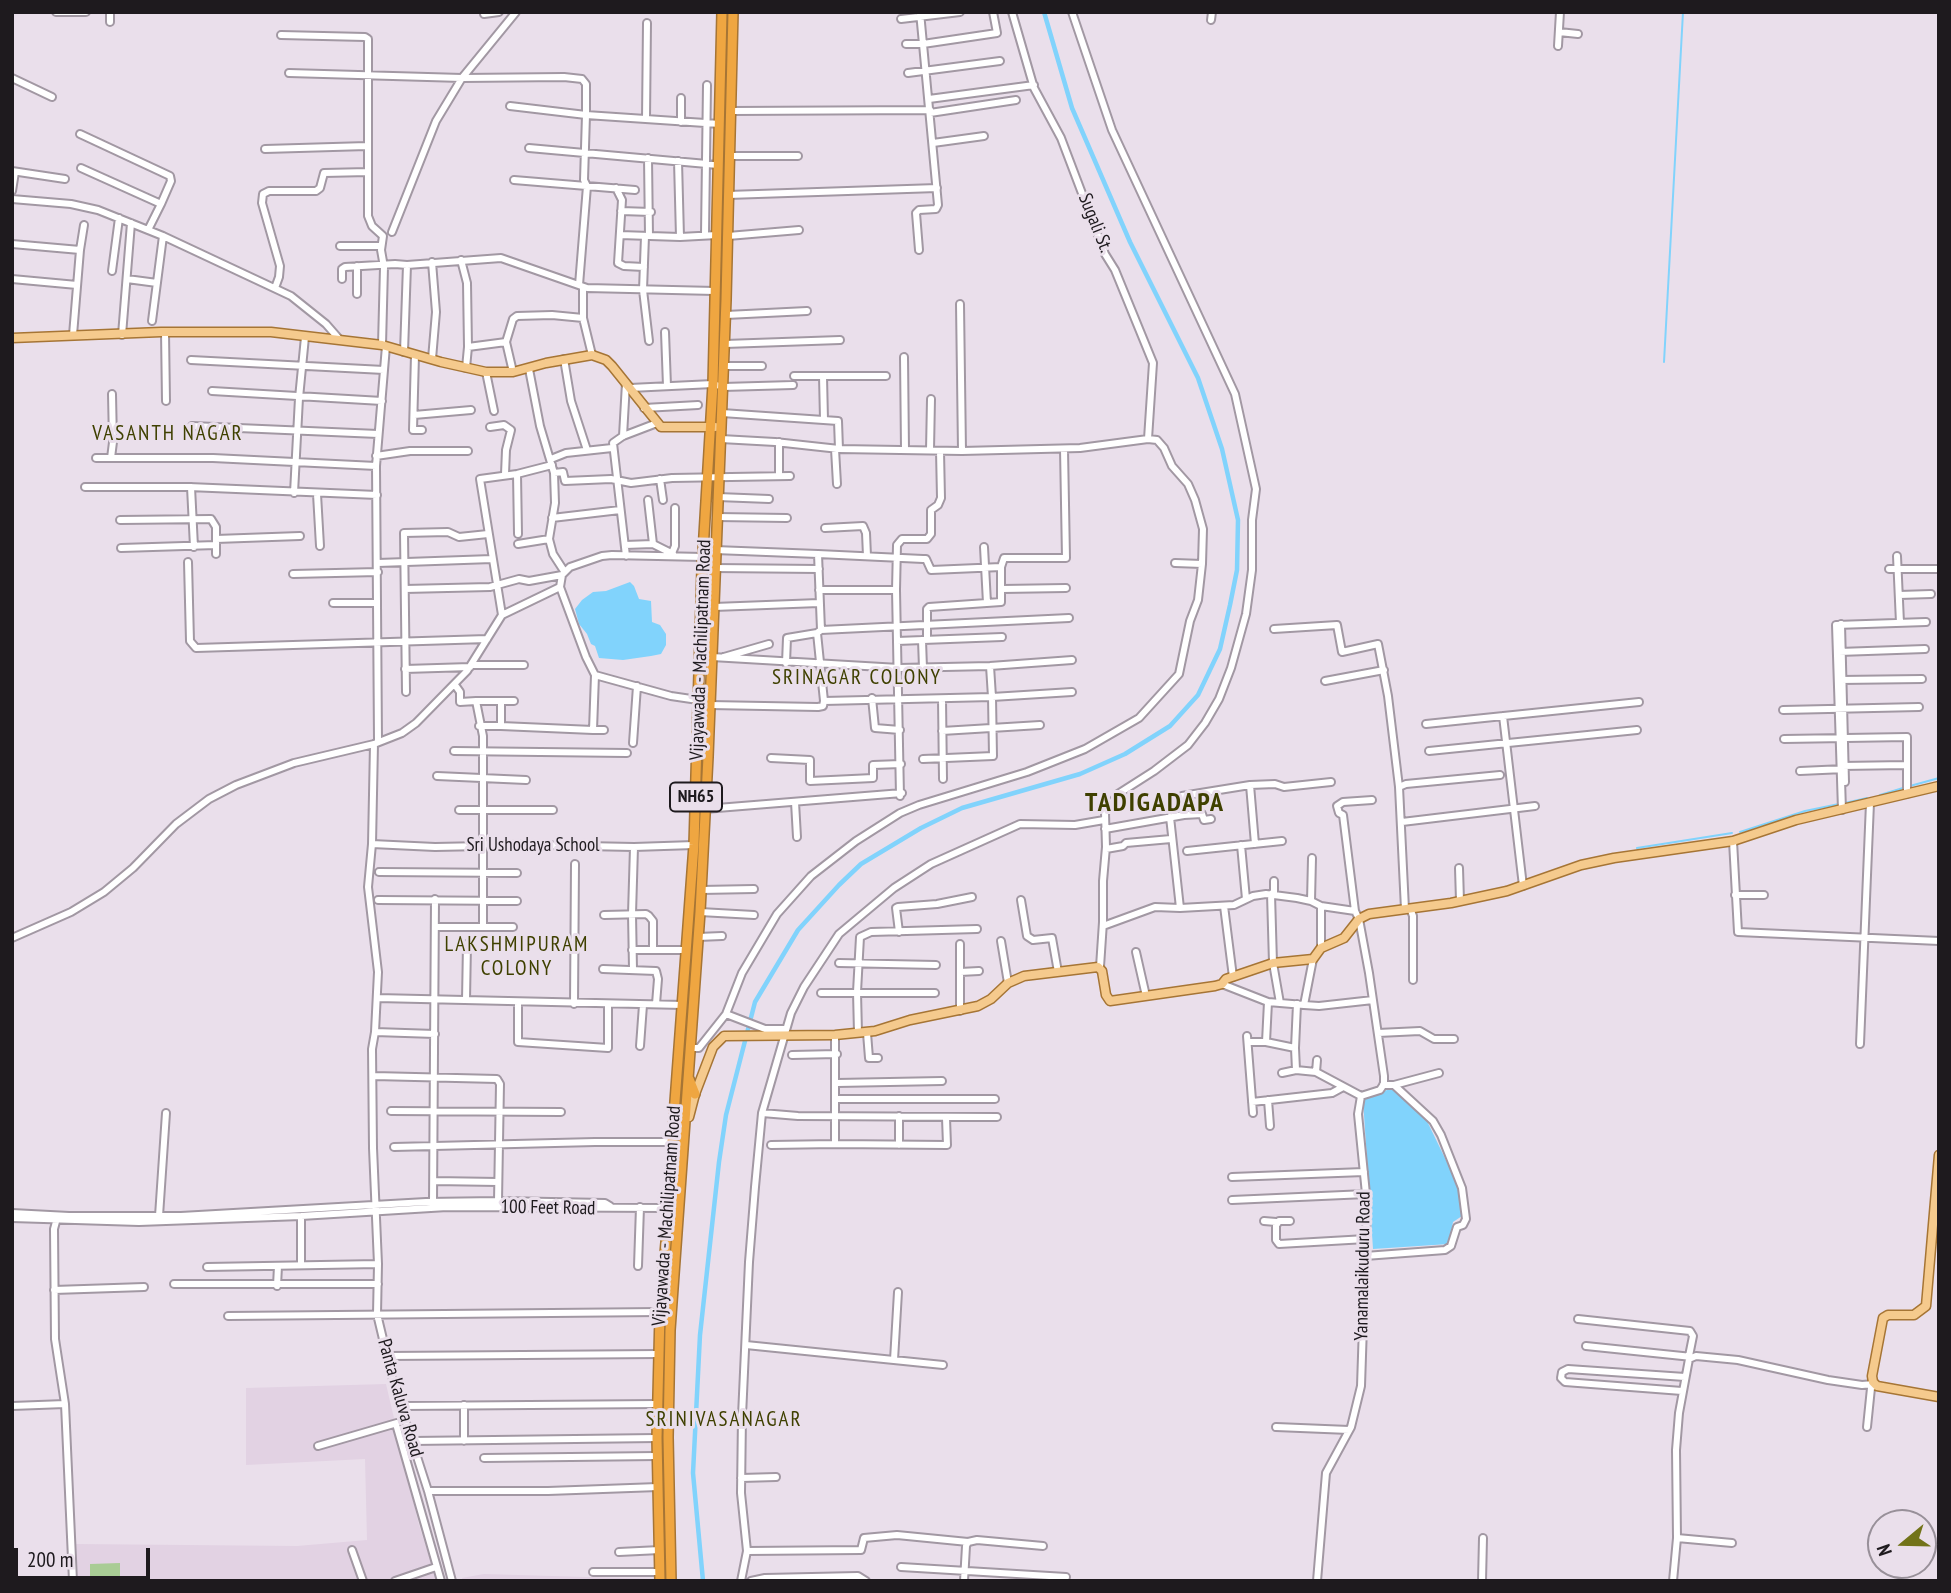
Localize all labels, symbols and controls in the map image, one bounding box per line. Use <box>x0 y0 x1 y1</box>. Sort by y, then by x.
street label: Sugali St. <box>1073 190 1117 256</box>
district label: VASANTH NAGAR <box>94 421 242 447</box>
street label: Vijayawada - Machilipatnam Road <box>686 539 716 761</box>
district label: SRINAGAR COLONY <box>774 665 940 691</box>
road number: NH65 <box>670 782 722 812</box>
district label: TADIGADAPA <box>1086 788 1224 820</box>
street label: Sri Ushodaya School <box>466 835 600 857</box>
district label: LAKSHMIPURAM COLONY <box>446 932 588 982</box>
street label: Vijayawada - Machilipatnam Road <box>648 1105 686 1327</box>
street label: Yanamalaikuduru Road <box>1350 1191 1376 1341</box>
street label: 100 Feet Road <box>500 1196 596 1220</box>
street label: Panta Kaluva Road <box>372 1336 428 1460</box>
district label: SRINIVASANAGAR <box>647 1407 801 1433</box>
north arrow <box>1867 1509 1937 1579</box>
scale bar <box>18 1534 154 1578</box>
text: N <box>1871 1541 1897 1559</box>
text: 200 m <box>27 1546 73 1573</box>

